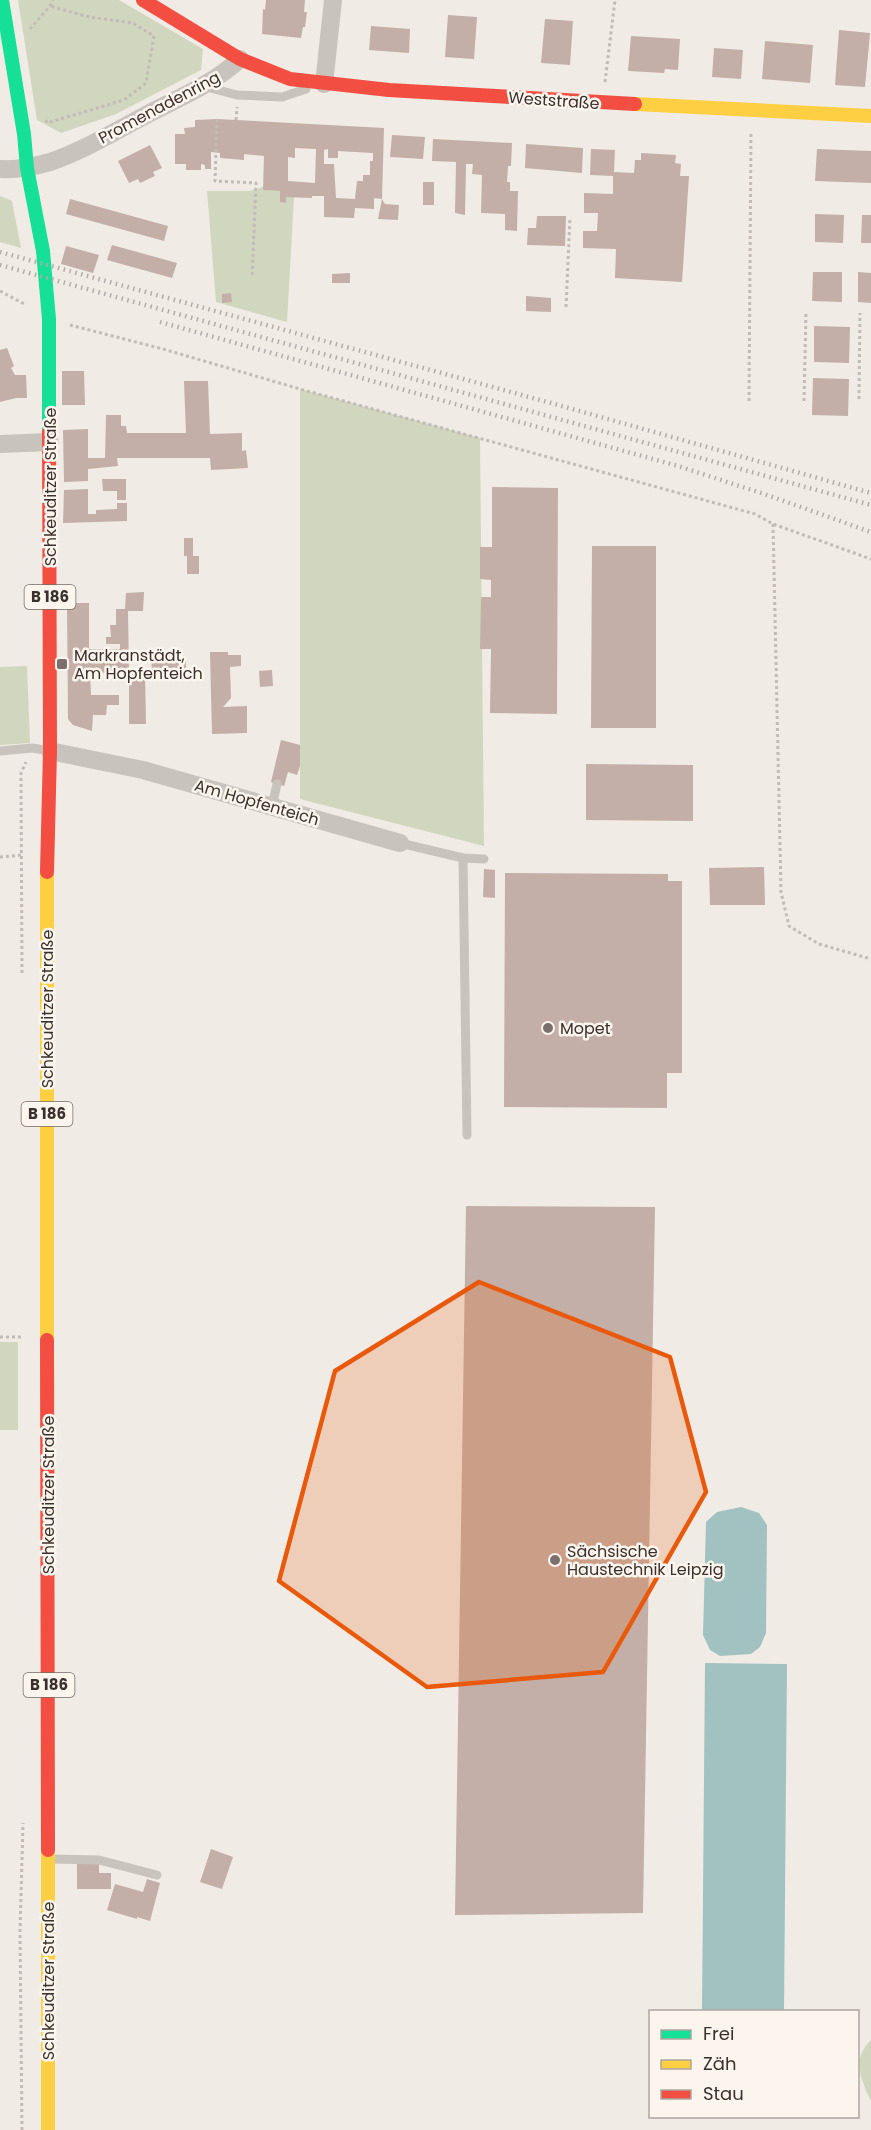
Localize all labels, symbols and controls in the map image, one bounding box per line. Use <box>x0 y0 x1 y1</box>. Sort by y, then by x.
street label: Promenadenring <box>94 66 224 149</box>
street label: Weststraße <box>508 86 600 115</box>
street label: Schkeuditzer Straße <box>39 408 62 566</box>
road number: B 186 <box>25 585 76 609</box>
place label: Markranstädt, Am Hopfenteich <box>74 644 203 685</box>
marker: Markranstädt, Am Hopfenteich <box>55 657 69 671</box>
street label: Am Hopfenteich <box>192 774 322 831</box>
street label: Schkeuditzer Straße <box>36 930 59 1088</box>
place label: Mopet <box>560 1017 611 1040</box>
marker: Mopet <box>541 1021 555 1035</box>
road number: B 186 <box>22 1102 72 1126</box>
street label: Schkeuditzer Straße <box>37 1416 60 1574</box>
place label: Sächsische Haustechnik Leipzig <box>567 1540 723 1581</box>
marker: Sächsische Haustechnik Leipzig <box>548 1553 562 1567</box>
road number: B 186 <box>23 1673 74 1697</box>
street label: Schkeuditzer Straße <box>37 1902 60 2060</box>
legend <box>649 2010 859 2118</box>
text: Frei <box>703 2021 734 2046</box>
text: Zäh <box>703 2051 736 2076</box>
text: Stau <box>703 2081 744 2106</box>

